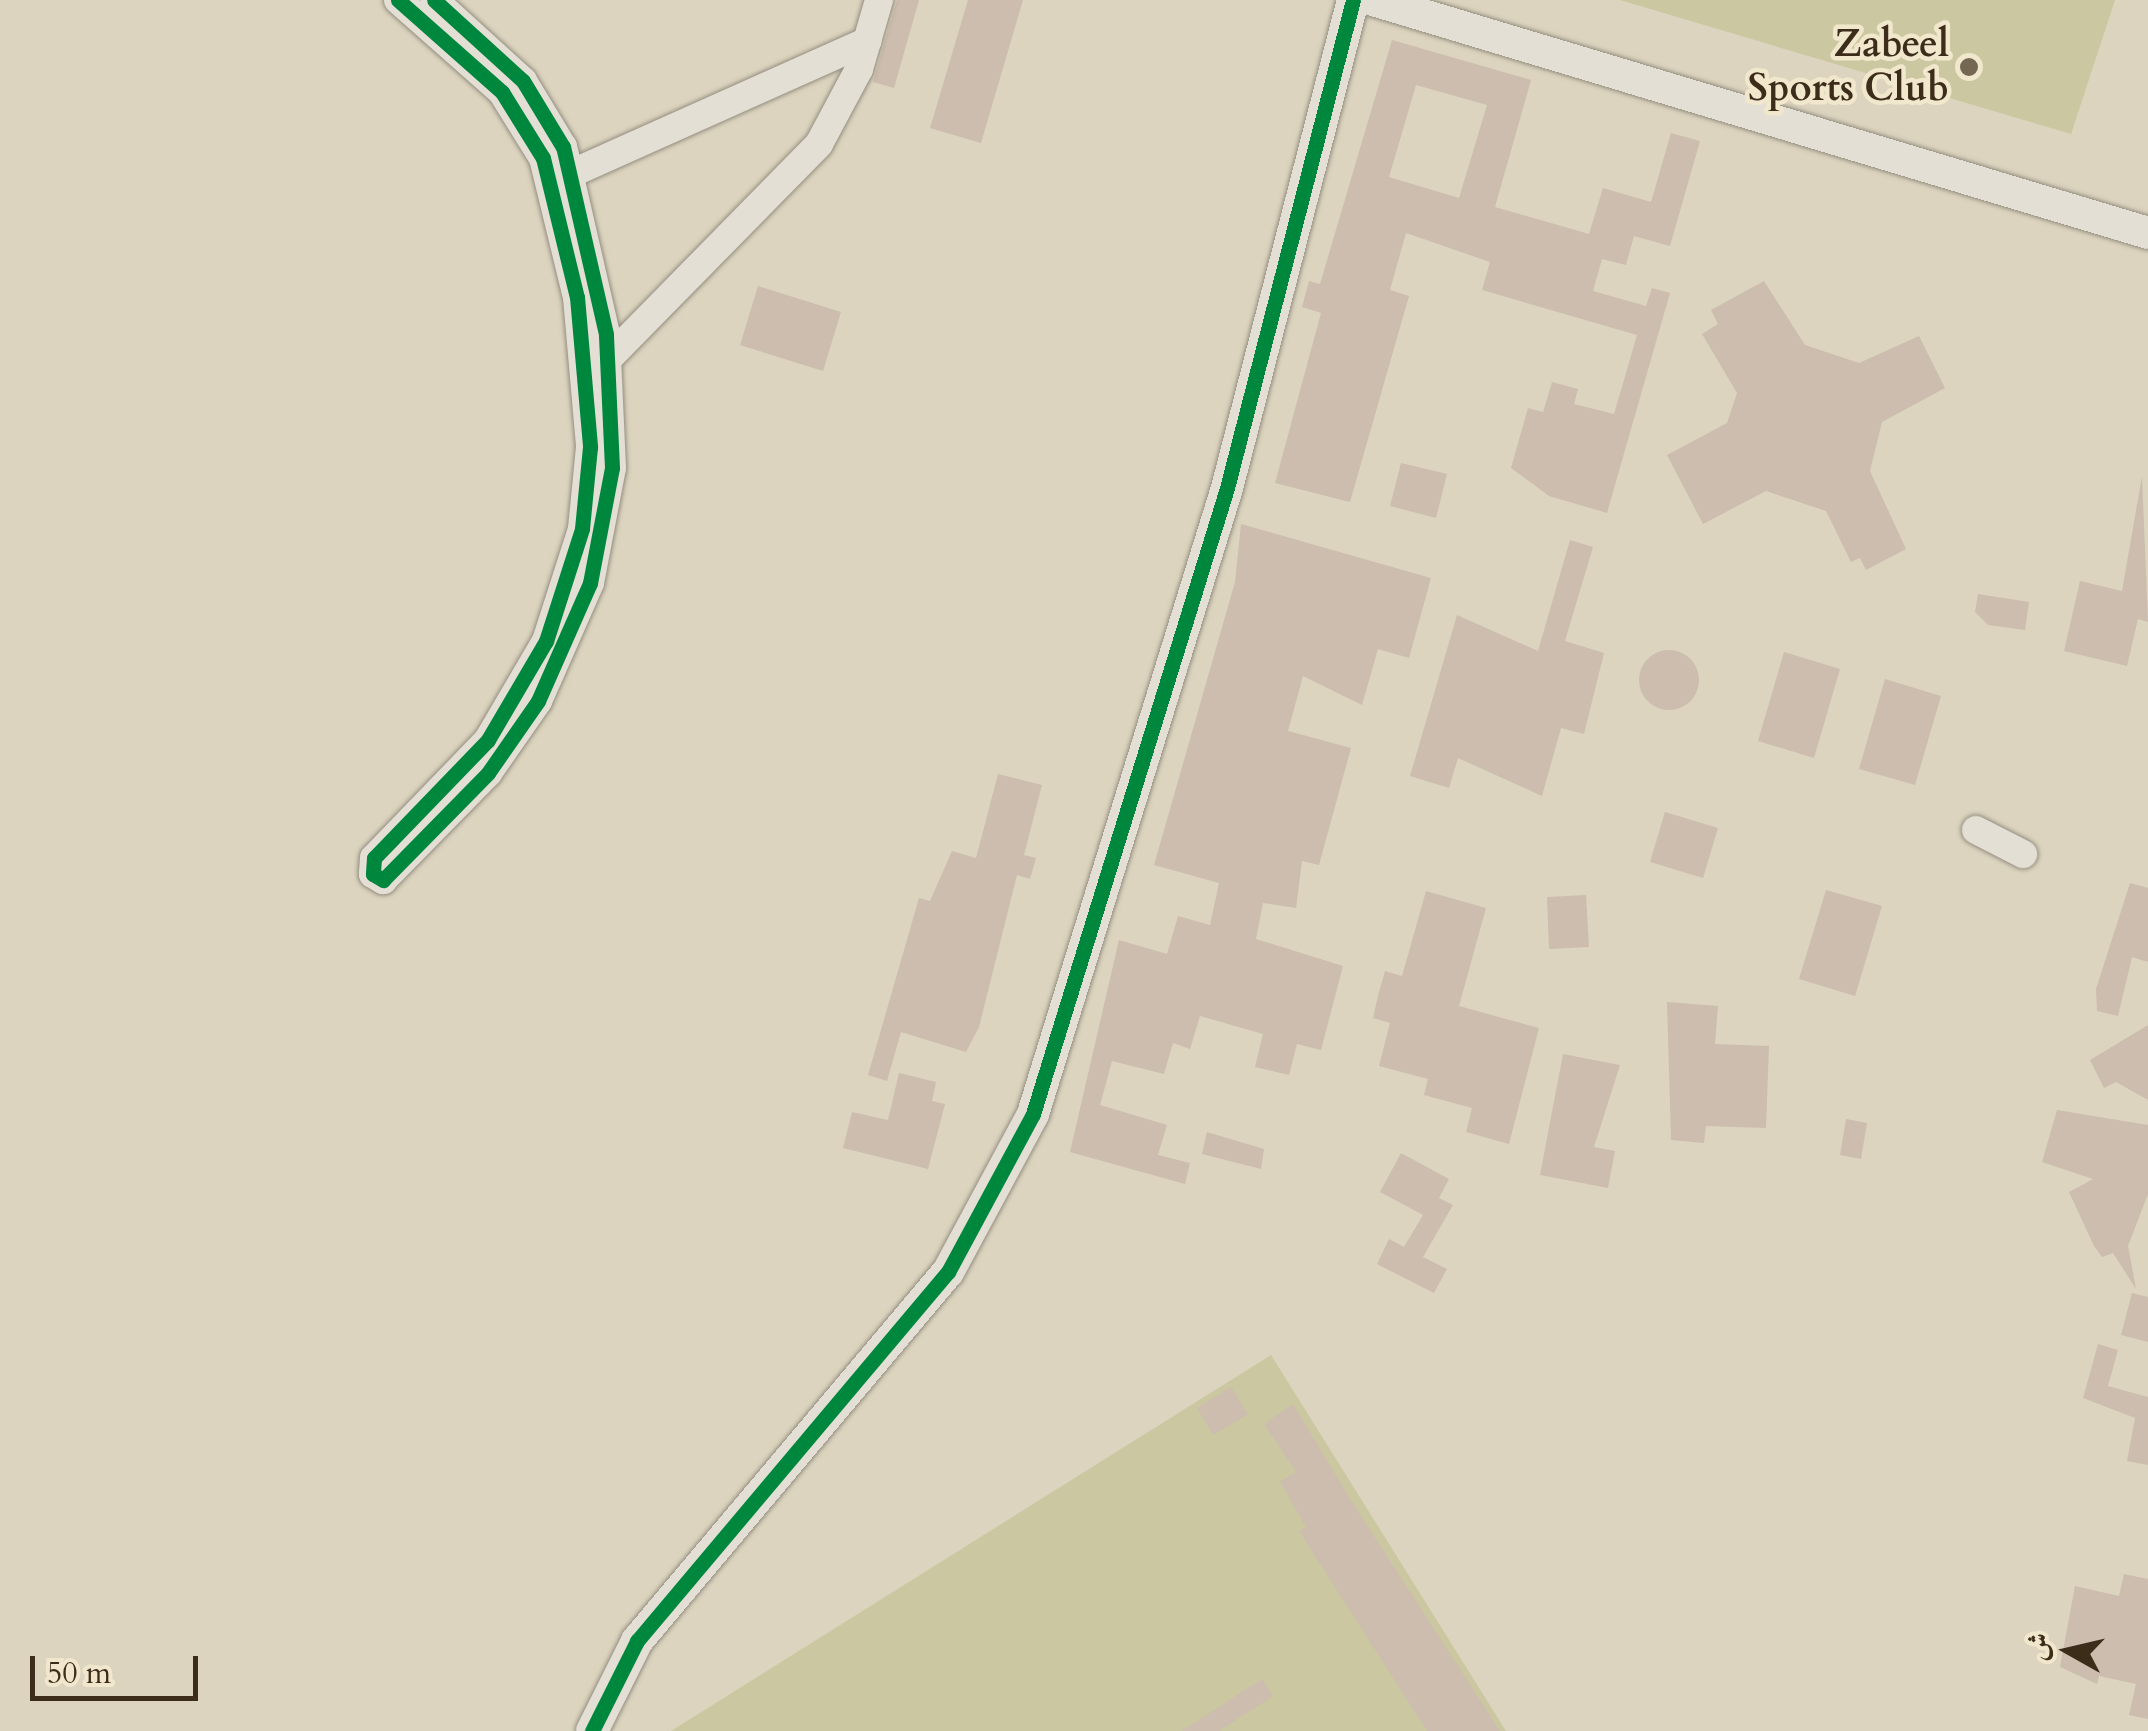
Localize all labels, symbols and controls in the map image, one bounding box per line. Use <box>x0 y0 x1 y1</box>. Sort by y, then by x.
place label: Zabeel Sports Club <box>1748 22 1949 111</box>
marker: Zabeel Sports Club <box>1958 56 1980 78</box>
north arrow <box>2018 1601 2118 1701</box>
text: ش <box>2018 1630 2059 1663</box>
scale bar <box>35 1636 202 1698</box>
text: 50 m <box>47 1653 111 1694</box>

